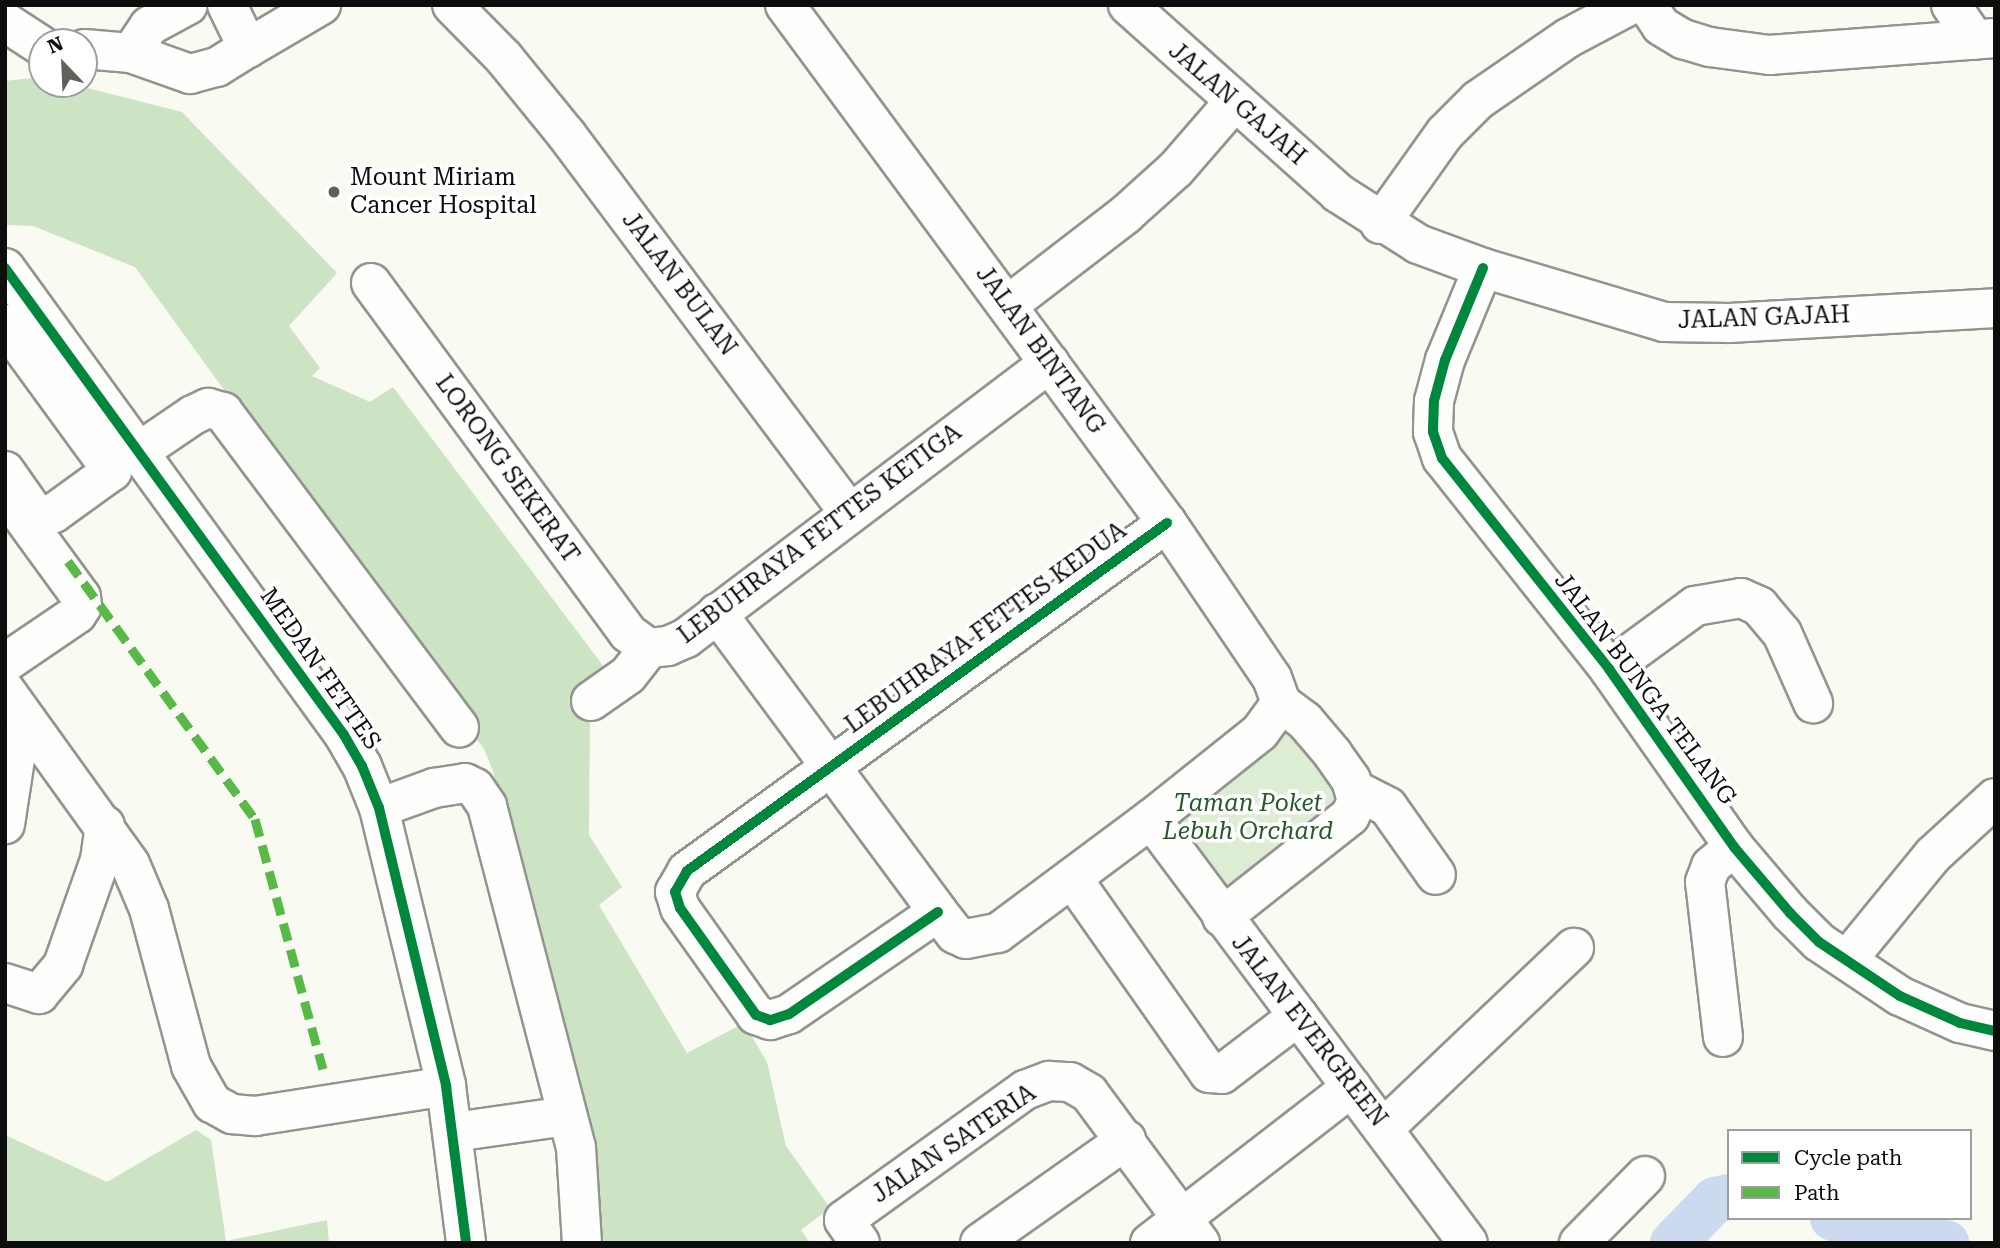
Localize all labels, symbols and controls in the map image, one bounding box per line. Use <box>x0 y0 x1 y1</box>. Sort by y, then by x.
north arrow <box>28 28 98 98</box>
text: N <box>44 32 67 58</box>
street label: JALAN GAJAH <box>1162 37 1312 171</box>
place label: Mount Miriam Cancer Hospital <box>350 164 537 220</box>
marker: Mount Miriam Cancer Hospital <box>324 182 344 202</box>
street label: JALAN BULAN <box>615 206 743 362</box>
street label: JALAN BINTANG <box>969 260 1111 440</box>
street label: JALAN GAJAH <box>1677 301 1851 335</box>
street label: LORONG SEKERAT <box>429 369 585 569</box>
street label: LEBUHRAYA FETTES KETIGA <box>673 418 967 650</box>
street label: LEBUHRAYA FETTES KEDUA <box>840 516 1132 740</box>
street label: JALAN BUNGA TELANG <box>1548 567 1742 811</box>
street label: MEDAN FETTES <box>254 583 386 755</box>
park label: Taman Poket Lebuh Orchard <box>1163 790 1333 846</box>
street label: JALAN EVERGREEN <box>1225 929 1393 1133</box>
street label: JALAN SATERIA <box>867 1079 1041 1209</box>
legend <box>1727 1129 1972 1220</box>
text: Cycle path <box>1794 1146 1902 1170</box>
text: Path <box>1794 1181 1840 1205</box>

